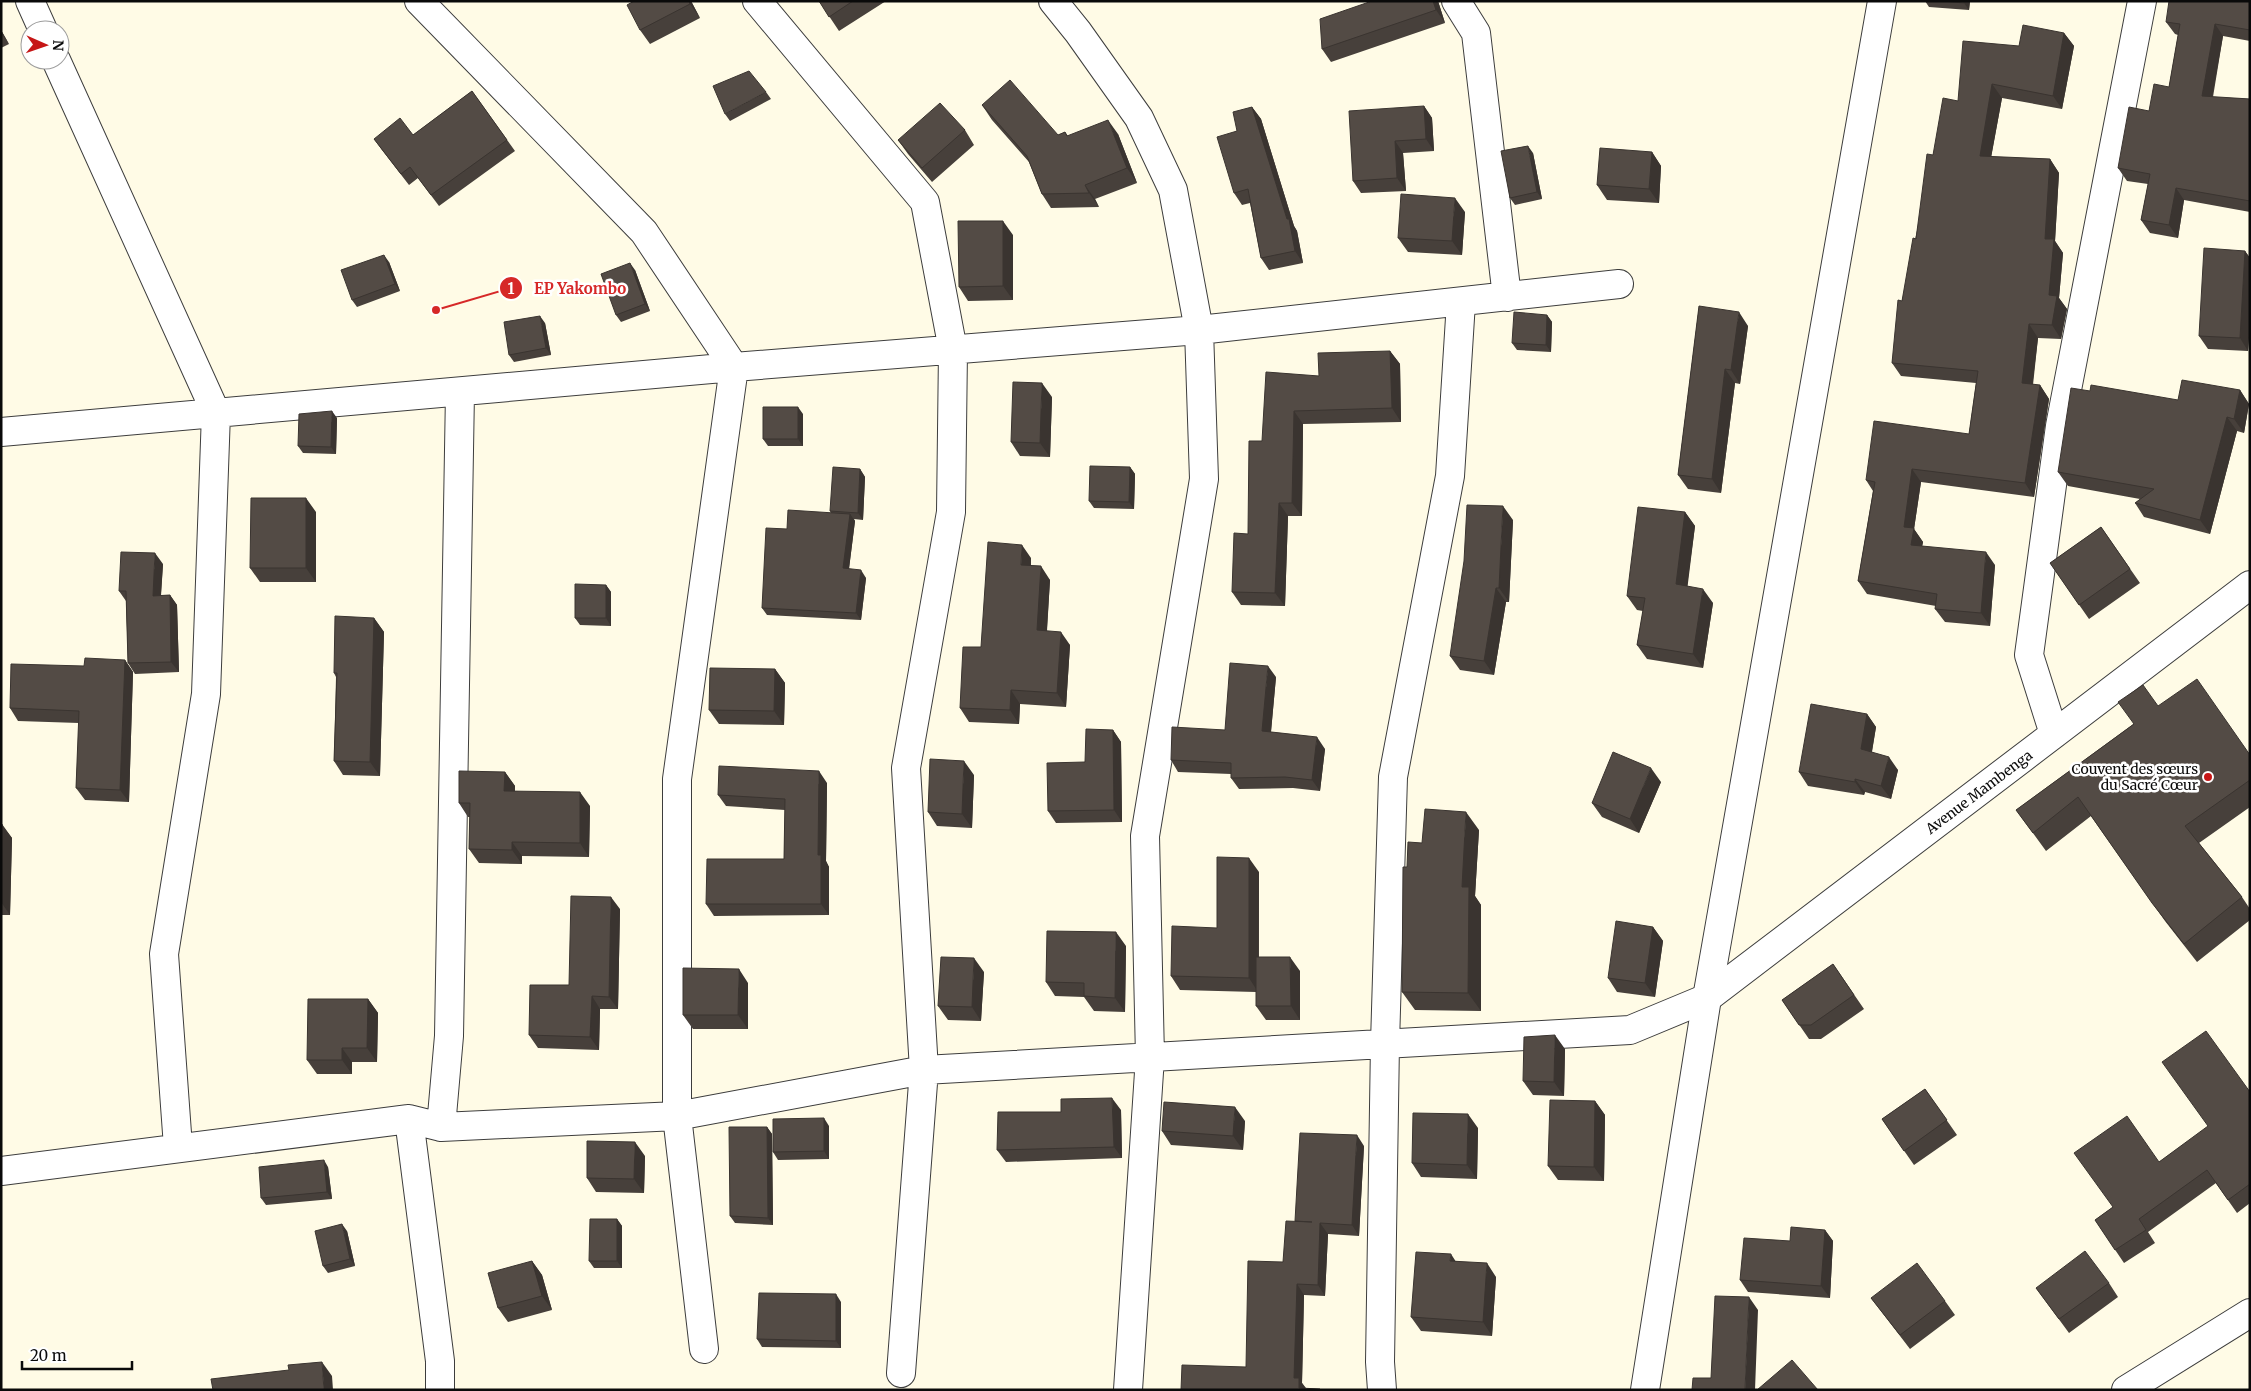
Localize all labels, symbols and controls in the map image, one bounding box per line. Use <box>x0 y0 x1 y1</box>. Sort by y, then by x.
north arrow <box>20 20 70 70</box>
text: N <box>49 40 67 51</box>
callout: EP Yakombo <box>499 273 636 303</box>
text: 1 <box>508 279 515 298</box>
text: EP Yakombo <box>534 279 626 298</box>
street label: Avenue Mambenga <box>1921 746 2036 839</box>
place label: Couvent des sœurs du Sacré Cœur <box>2072 760 2198 794</box>
marker: Couvent des sœurs du Sacré Cœur <box>2202 771 2214 783</box>
scale bar <box>22 1338 132 1370</box>
text: 20 m <box>30 1346 67 1365</box>

